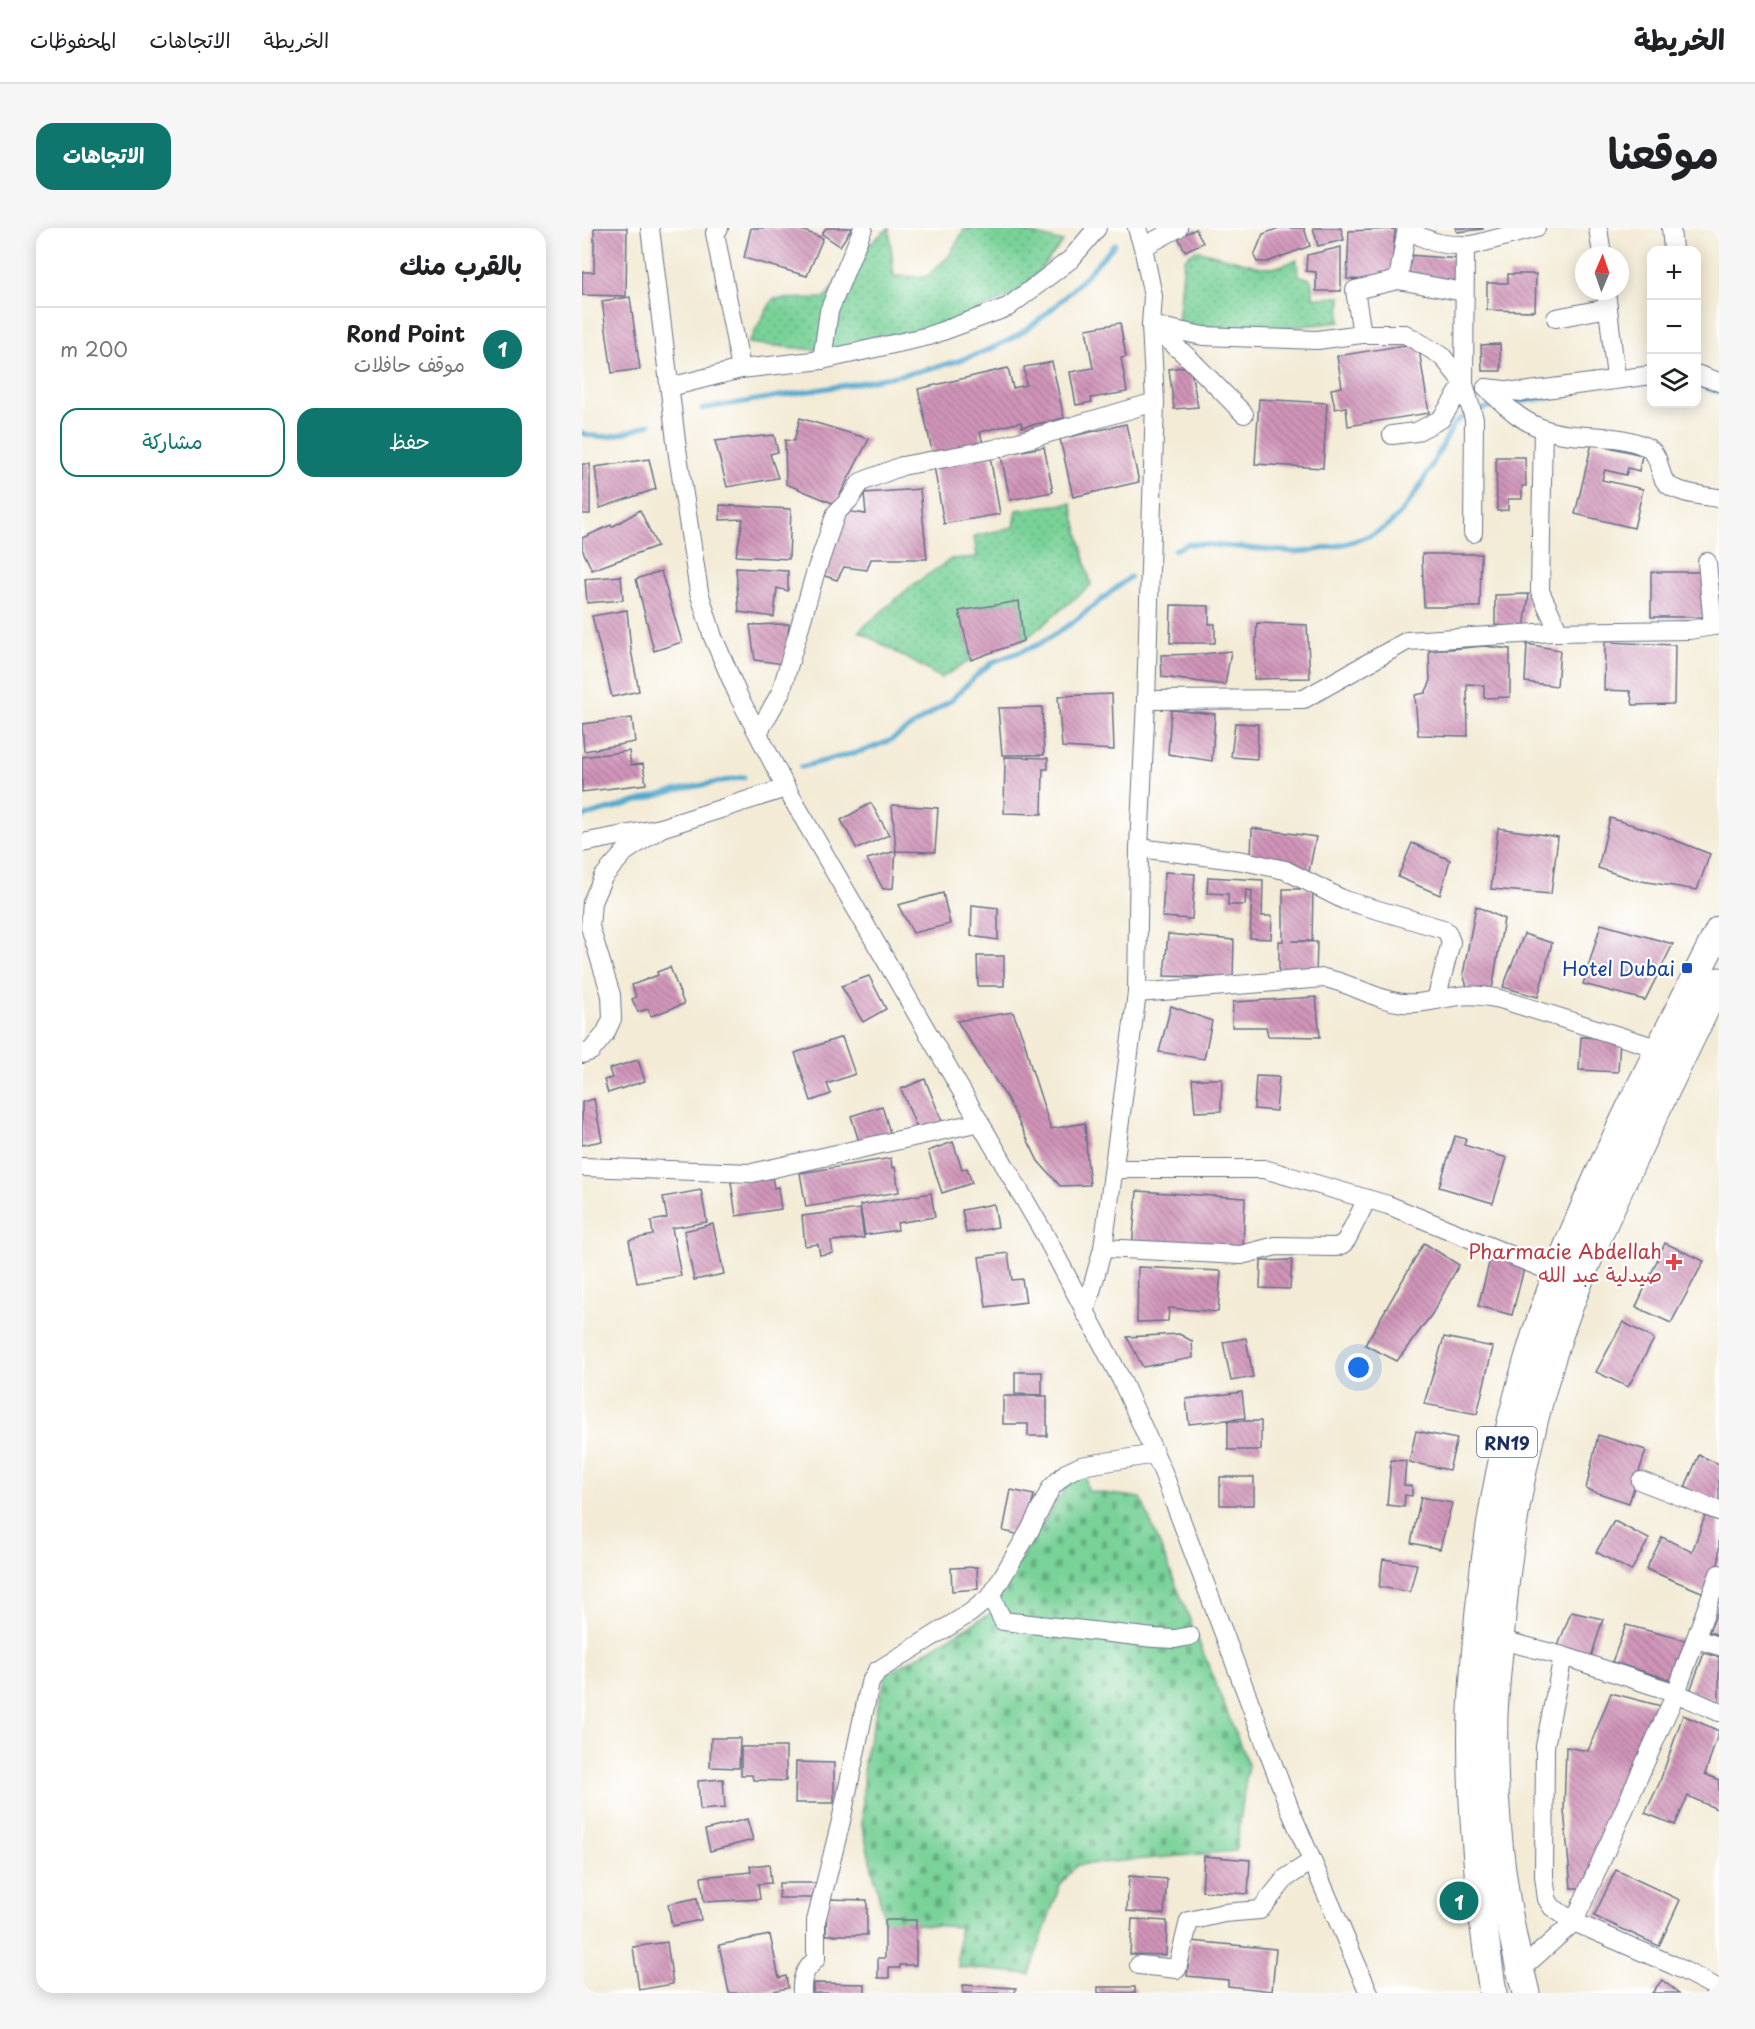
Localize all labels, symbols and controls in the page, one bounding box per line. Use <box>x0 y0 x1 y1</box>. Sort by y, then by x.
text: الخريطة <box>1634 17 1725 60</box>
text: المحفوظات <box>30 23 116 55</box>
text: الاتجاهات <box>149 23 231 55</box>
text: الخريطة <box>264 23 329 55</box>
text: موقعنا <box>1608 120 1719 183</box>
button: الاتجاهات <box>36 123 171 190</box>
text: بالقرب منك <box>400 245 522 284</box>
north arrow <box>1575 246 1629 300</box>
map controls <box>1647 246 1701 408</box>
button: + <box>1647 246 1701 300</box>
button: − <box>1647 300 1701 354</box>
text: Rond Point <box>346 316 465 349</box>
text: 200 m <box>60 334 128 364</box>
text: 1 <box>498 334 507 364</box>
text: موقف حافلات <box>354 349 465 379</box>
button: layers <box>1647 354 1701 408</box>
button: مشاركة <box>60 408 285 477</box>
button: حفظ <box>297 408 522 477</box>
place label: Hotel Dubai <box>1562 953 1675 983</box>
marker: Hotel Dubai <box>1680 961 1694 975</box>
place label: Pharmacie Abdellah صيدلية عبد الله <box>1468 1236 1662 1289</box>
marker: Pharmacie Abdellah صيدلية عبد الله <box>1667 1255 1681 1269</box>
your location <box>1344 1353 1373 1382</box>
road number: RN19 <box>1477 1427 1537 1457</box>
pin: 1 <box>1440 1878 1478 1924</box>

